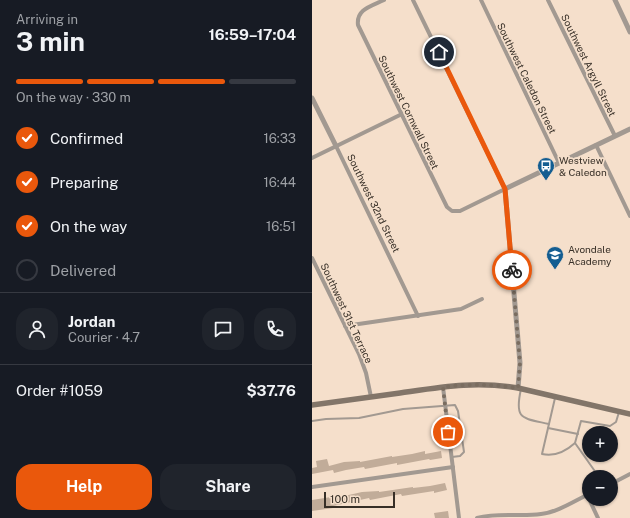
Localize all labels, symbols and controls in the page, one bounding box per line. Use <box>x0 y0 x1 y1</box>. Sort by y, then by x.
text: Arriving in <box>16 12 78 27</box>
street label: Southwest Argyll Street <box>559 12 619 118</box>
street label: Southwest Caledon Street <box>495 21 559 136</box>
text: 3 min <box>16 26 85 57</box>
text: 16:59–17:04 <box>208 26 296 43</box>
pin <box>422 35 456 69</box>
icon: home <box>428 41 450 63</box>
street label: Southwest Cornwall Street <box>376 53 442 171</box>
text: On the way · 330 m <box>16 90 131 105</box>
icon: check <box>16 127 38 149</box>
text: Confirmed <box>50 130 123 147</box>
text: 16:33 <box>263 131 296 146</box>
street label: Southwest 32nd Street <box>345 152 403 254</box>
place label: Westview & Caledon <box>559 154 607 178</box>
bus stop icon: Westview & Caledon <box>536 156 556 181</box>
icon: check <box>16 171 38 193</box>
text: Preparing <box>50 174 119 191</box>
text: 16:44 <box>263 175 296 190</box>
icon: check <box>16 215 38 237</box>
text: On the way <box>50 218 127 235</box>
text: 16:51 <box>266 219 296 234</box>
place label: Avondale Academy <box>568 243 612 267</box>
school or university icon: Avondale Academy <box>545 245 565 270</box>
courier <box>492 250 532 290</box>
icon: bike <box>501 259 523 281</box>
street label: Southwest 31st Terrace <box>319 261 376 365</box>
text: Delivered <box>50 262 116 279</box>
button: person <box>16 308 58 350</box>
button: chat <box>202 308 244 350</box>
button: phone <box>254 308 296 350</box>
text: Jordan <box>68 313 115 330</box>
text: Courier · 4.7 <box>68 330 140 345</box>
text: Order #1059 <box>16 382 103 399</box>
text: $37.76 <box>246 382 296 399</box>
pin <box>431 415 465 449</box>
icon: bag <box>437 421 459 443</box>
map controls <box>582 426 618 506</box>
button: + <box>582 426 618 462</box>
button: Help <box>16 464 152 510</box>
button: Share <box>160 464 296 510</box>
button: − <box>582 470 618 506</box>
scale bar <box>324 490 395 509</box>
text: 100 m <box>330 493 360 505</box>

